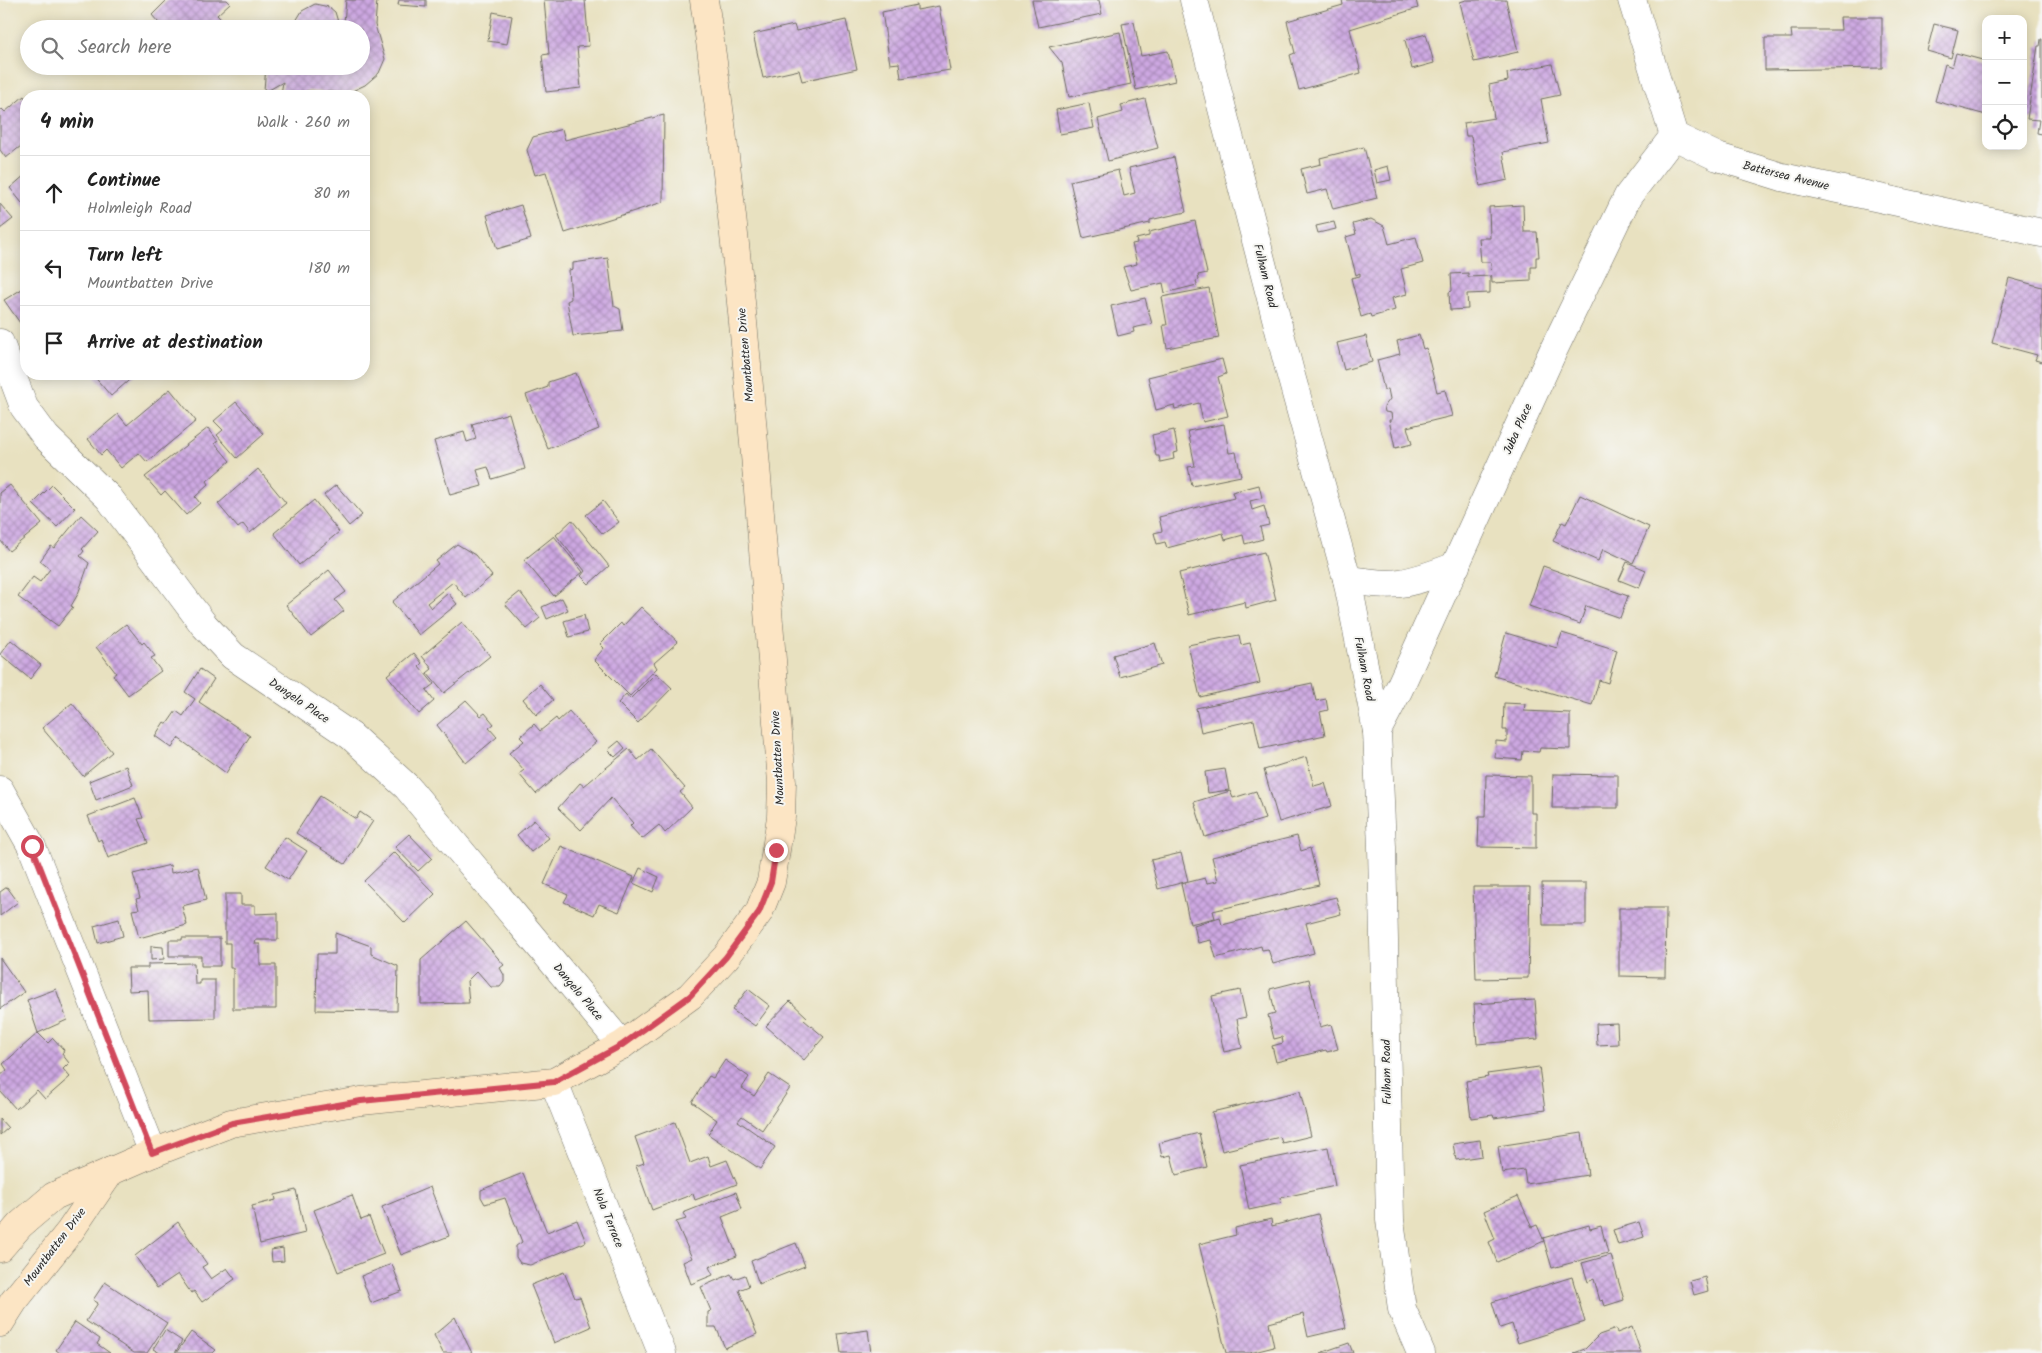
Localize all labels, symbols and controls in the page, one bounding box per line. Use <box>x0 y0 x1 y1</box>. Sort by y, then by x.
map controls <box>1982 15 2027 150</box>
button: + <box>1982 15 2027 60</box>
search box <box>20 20 370 75</box>
text: Search here <box>78 33 172 63</box>
icon: search <box>38 34 66 62</box>
button: − <box>1982 60 2027 105</box>
button: locate <box>1982 105 2027 150</box>
text: 4 min <box>40 106 94 139</box>
text: Walk · 260 m <box>257 110 350 135</box>
street label: Battersea Avenue <box>1741 156 1832 196</box>
text: Continue <box>87 166 160 196</box>
icon: ahead <box>40 179 68 207</box>
text: 80 m <box>313 181 350 206</box>
text: Holmleigh Road <box>87 196 191 221</box>
text: Turn left <box>87 241 162 271</box>
street label: Fulham Road <box>1248 242 1282 311</box>
icon: left <box>40 254 68 282</box>
text: 180 m <box>308 256 350 281</box>
text: Mountbatten Drive <box>87 271 213 296</box>
street label: Mountbatten Drive <box>732 306 760 403</box>
text: Arrive at destination <box>87 328 263 358</box>
icon: arrive <box>40 329 68 357</box>
street label: Juba Place <box>1498 400 1538 458</box>
street label: Fulham Road <box>1348 635 1380 704</box>
street label: Dangelo Place <box>265 674 334 729</box>
street label: Mountbatten Drive <box>766 710 790 806</box>
route start <box>21 835 44 858</box>
route end <box>765 839 788 862</box>
street label: Dangelo Place <box>548 959 608 1025</box>
street label: Fulham Road <box>1377 1038 1397 1105</box>
street label: Nola Terrace <box>587 1185 629 1251</box>
street label: Mountbatten Drive <box>19 1203 91 1290</box>

